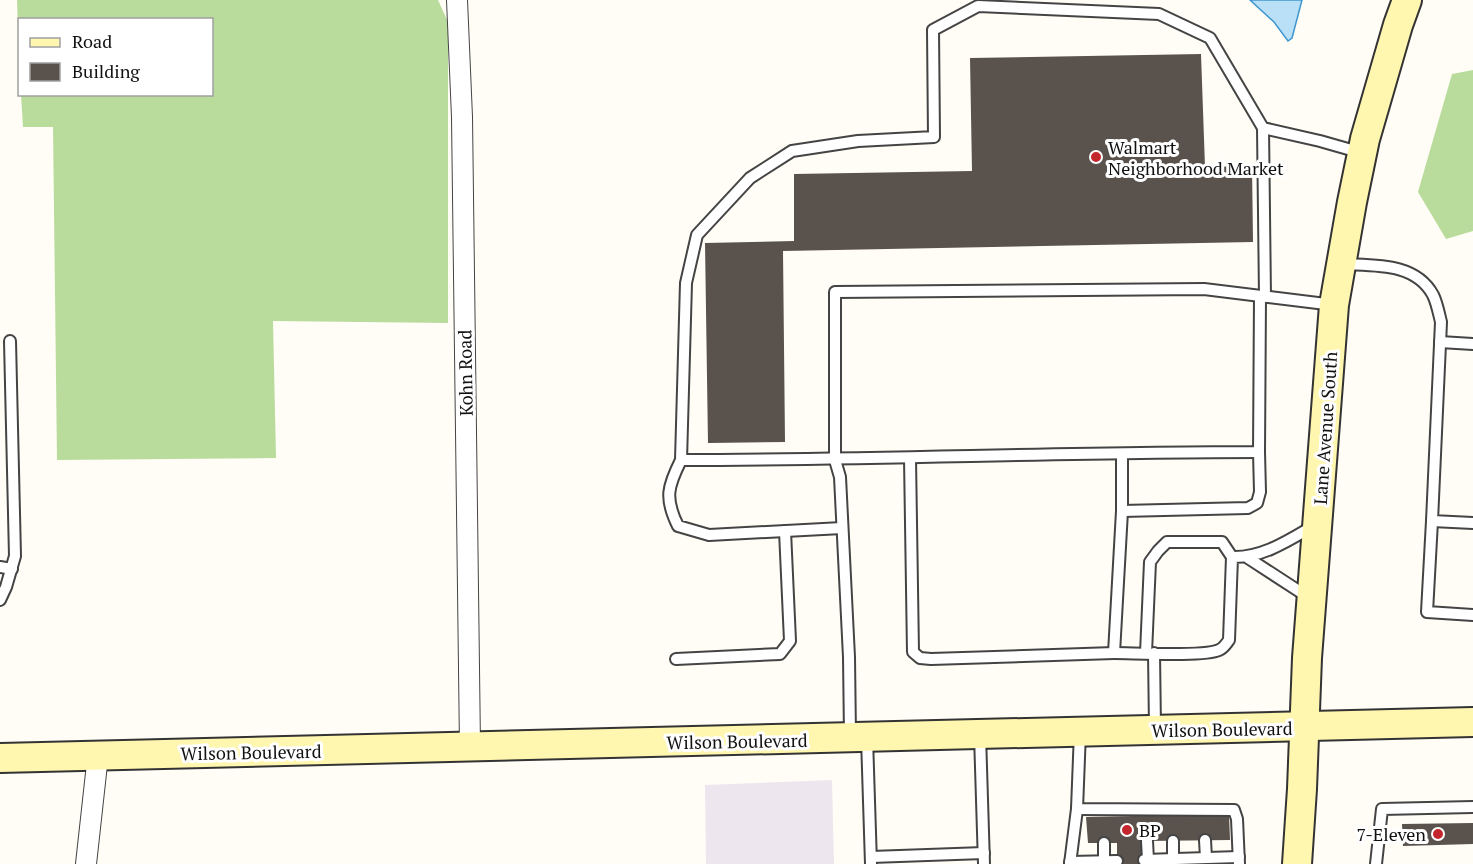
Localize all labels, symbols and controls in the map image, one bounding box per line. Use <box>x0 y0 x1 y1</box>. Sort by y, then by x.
legend <box>18 18 213 96</box>
text: Road <box>72 29 112 53</box>
text: Building <box>72 59 140 83</box>
place label: Walmart Neighborhood Market <box>1108 135 1284 180</box>
marker: Walmart Neighborhood Market <box>1089 150 1103 164</box>
street label: Kohn Road <box>452 330 478 416</box>
street label: Lane Avenue South <box>1308 350 1342 505</box>
street label: Wilson Boulevard <box>1151 716 1293 742</box>
street label: Wilson Boulevard <box>666 728 808 754</box>
street label: Wilson Boulevard <box>180 739 322 765</box>
place label: BP <box>1139 818 1161 842</box>
place label: 7-Eleven <box>1357 822 1426 846</box>
marker: BP <box>1120 823 1134 837</box>
marker: 7-Eleven <box>1431 827 1445 841</box>

